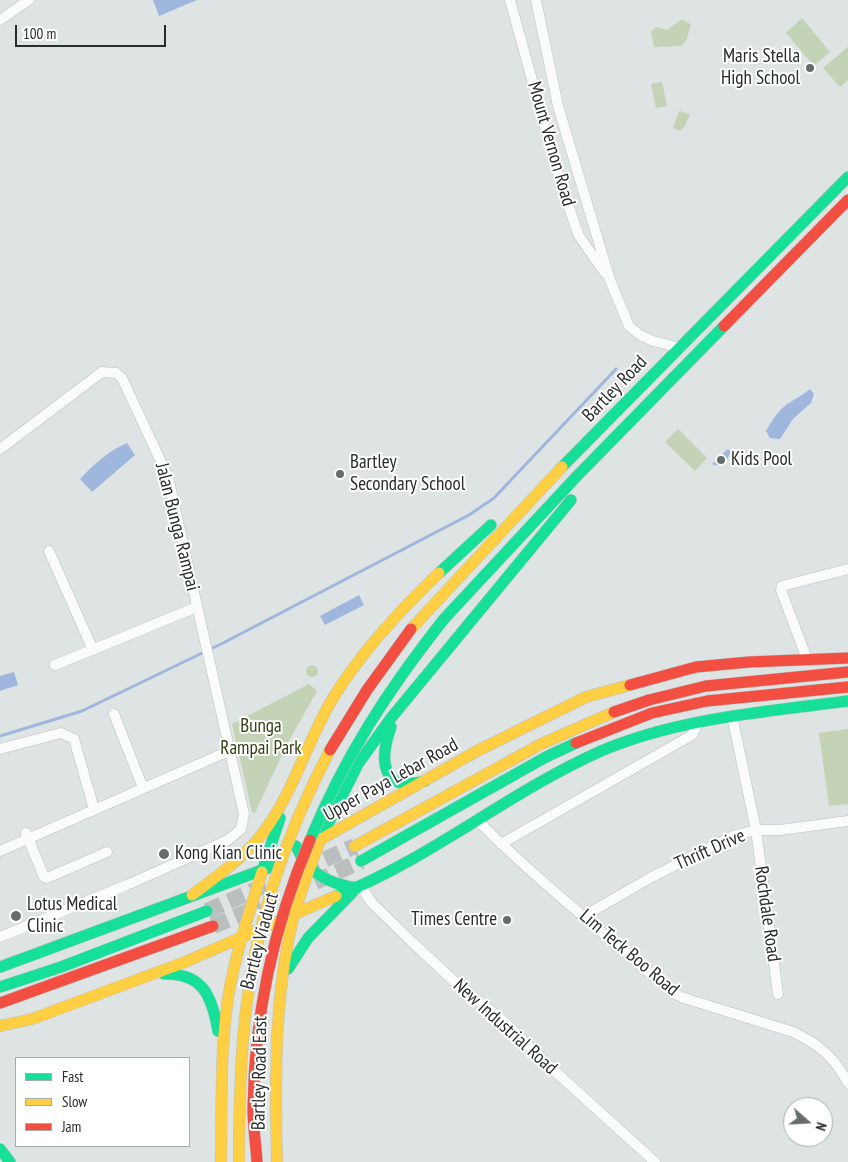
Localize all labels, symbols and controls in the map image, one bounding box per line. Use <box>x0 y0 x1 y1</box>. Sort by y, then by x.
scale bar <box>18 15 169 47</box>
text: 100 m <box>23 24 56 43</box>
place label: Maris Stella High School <box>721 46 800 90</box>
marker: Maris Stella High School <box>804 62 816 74</box>
street label: Mount Vernon Road <box>522 79 580 209</box>
street label: Bartley Road <box>578 351 652 427</box>
place label: Kids Pool <box>731 449 792 471</box>
place label: Bartley Secondary School <box>350 452 465 496</box>
marker: Kids Pool <box>715 454 727 466</box>
street label: Jalan Bunga Rampai <box>150 461 204 593</box>
marker: Bartley Secondary School <box>334 468 346 480</box>
park label: Bunga Rampai Park <box>220 716 302 760</box>
street label: Upper Paya Lebar Road <box>320 734 462 826</box>
street label: Thrift Drive <box>671 824 749 876</box>
place label: Kong Kian Clinic <box>175 843 282 865</box>
marker: Kong Kian Clinic <box>157 847 171 861</box>
street label: Rochdale Road <box>749 865 785 963</box>
street label: Bartley Viaduct <box>236 890 284 992</box>
place label: Lotus Medical Clinic <box>27 894 117 938</box>
street label: Lim Teck Boo Road <box>575 905 683 1001</box>
marker: Lotus Medical Clinic <box>9 909 23 923</box>
place label: Times Centre <box>411 909 497 931</box>
marker: Times Centre <box>501 914 513 926</box>
street label: New Industrial Road <box>448 974 562 1080</box>
street label: Bartley Road East <box>248 1016 272 1130</box>
legend <box>15 1057 190 1147</box>
text: Fast <box>62 1067 83 1086</box>
text: Slow <box>62 1092 87 1111</box>
north arrow <box>783 1097 833 1147</box>
text: Jam <box>62 1117 81 1136</box>
text: N <box>811 1120 831 1133</box>

